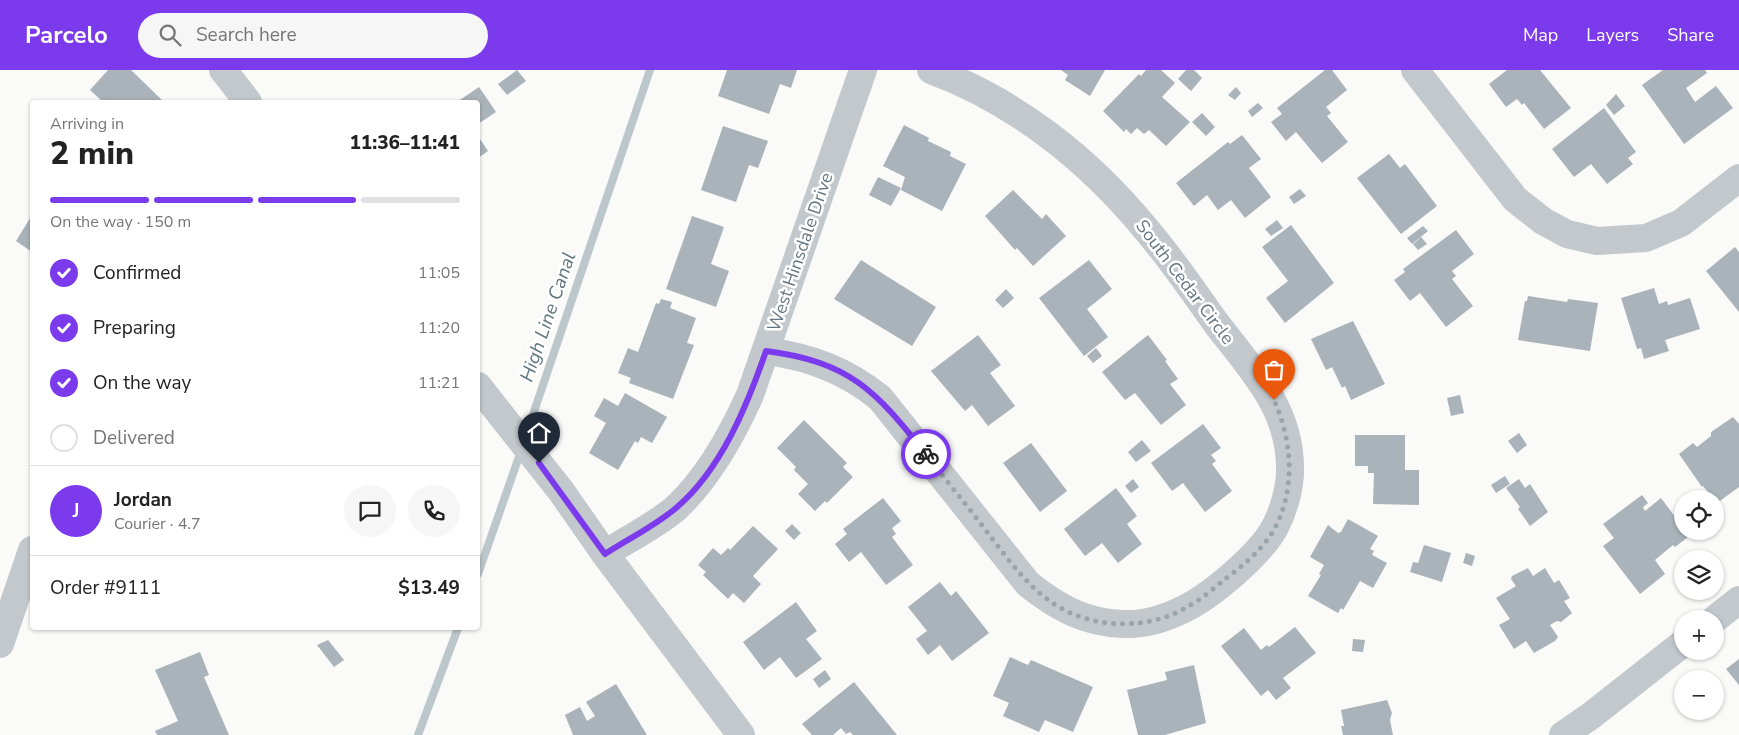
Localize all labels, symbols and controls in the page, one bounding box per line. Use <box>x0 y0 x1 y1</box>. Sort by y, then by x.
search box <box>138 13 488 58</box>
text: Parcelo <box>25 19 108 51</box>
icon: search <box>156 21 184 49</box>
text: Search here <box>196 22 297 48</box>
text: Map <box>1523 23 1558 47</box>
text: Layers <box>1586 23 1639 47</box>
text: Share <box>1667 23 1714 47</box>
text: Arriving in <box>50 113 124 135</box>
text: 11:36–11:41 <box>349 130 460 156</box>
text: 2 min <box>50 132 134 175</box>
street label: West Hinsdale Drive <box>762 169 838 335</box>
text: On the way · 150 m <box>50 211 191 233</box>
street label: South Cedar Circle <box>1130 215 1240 349</box>
water label: High Line Canal <box>514 249 582 385</box>
icon: check <box>50 259 78 287</box>
text: Confirmed <box>93 260 181 286</box>
text: 11:05 <box>418 262 460 284</box>
icon: check <box>50 314 78 342</box>
text: Preparing <box>93 315 176 341</box>
text: 11:20 <box>418 317 460 339</box>
pin <box>1253 349 1295 400</box>
icon: bag <box>1260 356 1288 384</box>
icon: check <box>50 369 78 397</box>
text: On the way <box>93 370 191 396</box>
text: 11:21 <box>418 372 460 394</box>
pin <box>518 412 560 463</box>
icon: home <box>525 419 553 447</box>
text: Delivered <box>93 425 175 451</box>
courier <box>901 429 951 479</box>
icon: bike <box>912 440 940 468</box>
button: chat <box>344 485 396 537</box>
button: phone <box>408 485 460 537</box>
text: Jordan <box>114 487 172 513</box>
map controls <box>1674 490 1724 720</box>
button: locate <box>1674 490 1724 540</box>
text: J <box>73 498 79 524</box>
text: Courier · 4.7 <box>114 513 200 535</box>
button: layers <box>1674 550 1724 600</box>
text: Order #9111 <box>50 575 161 601</box>
text: $13.49 <box>398 575 460 601</box>
button: + <box>1674 610 1724 660</box>
button: − <box>1674 670 1724 720</box>

